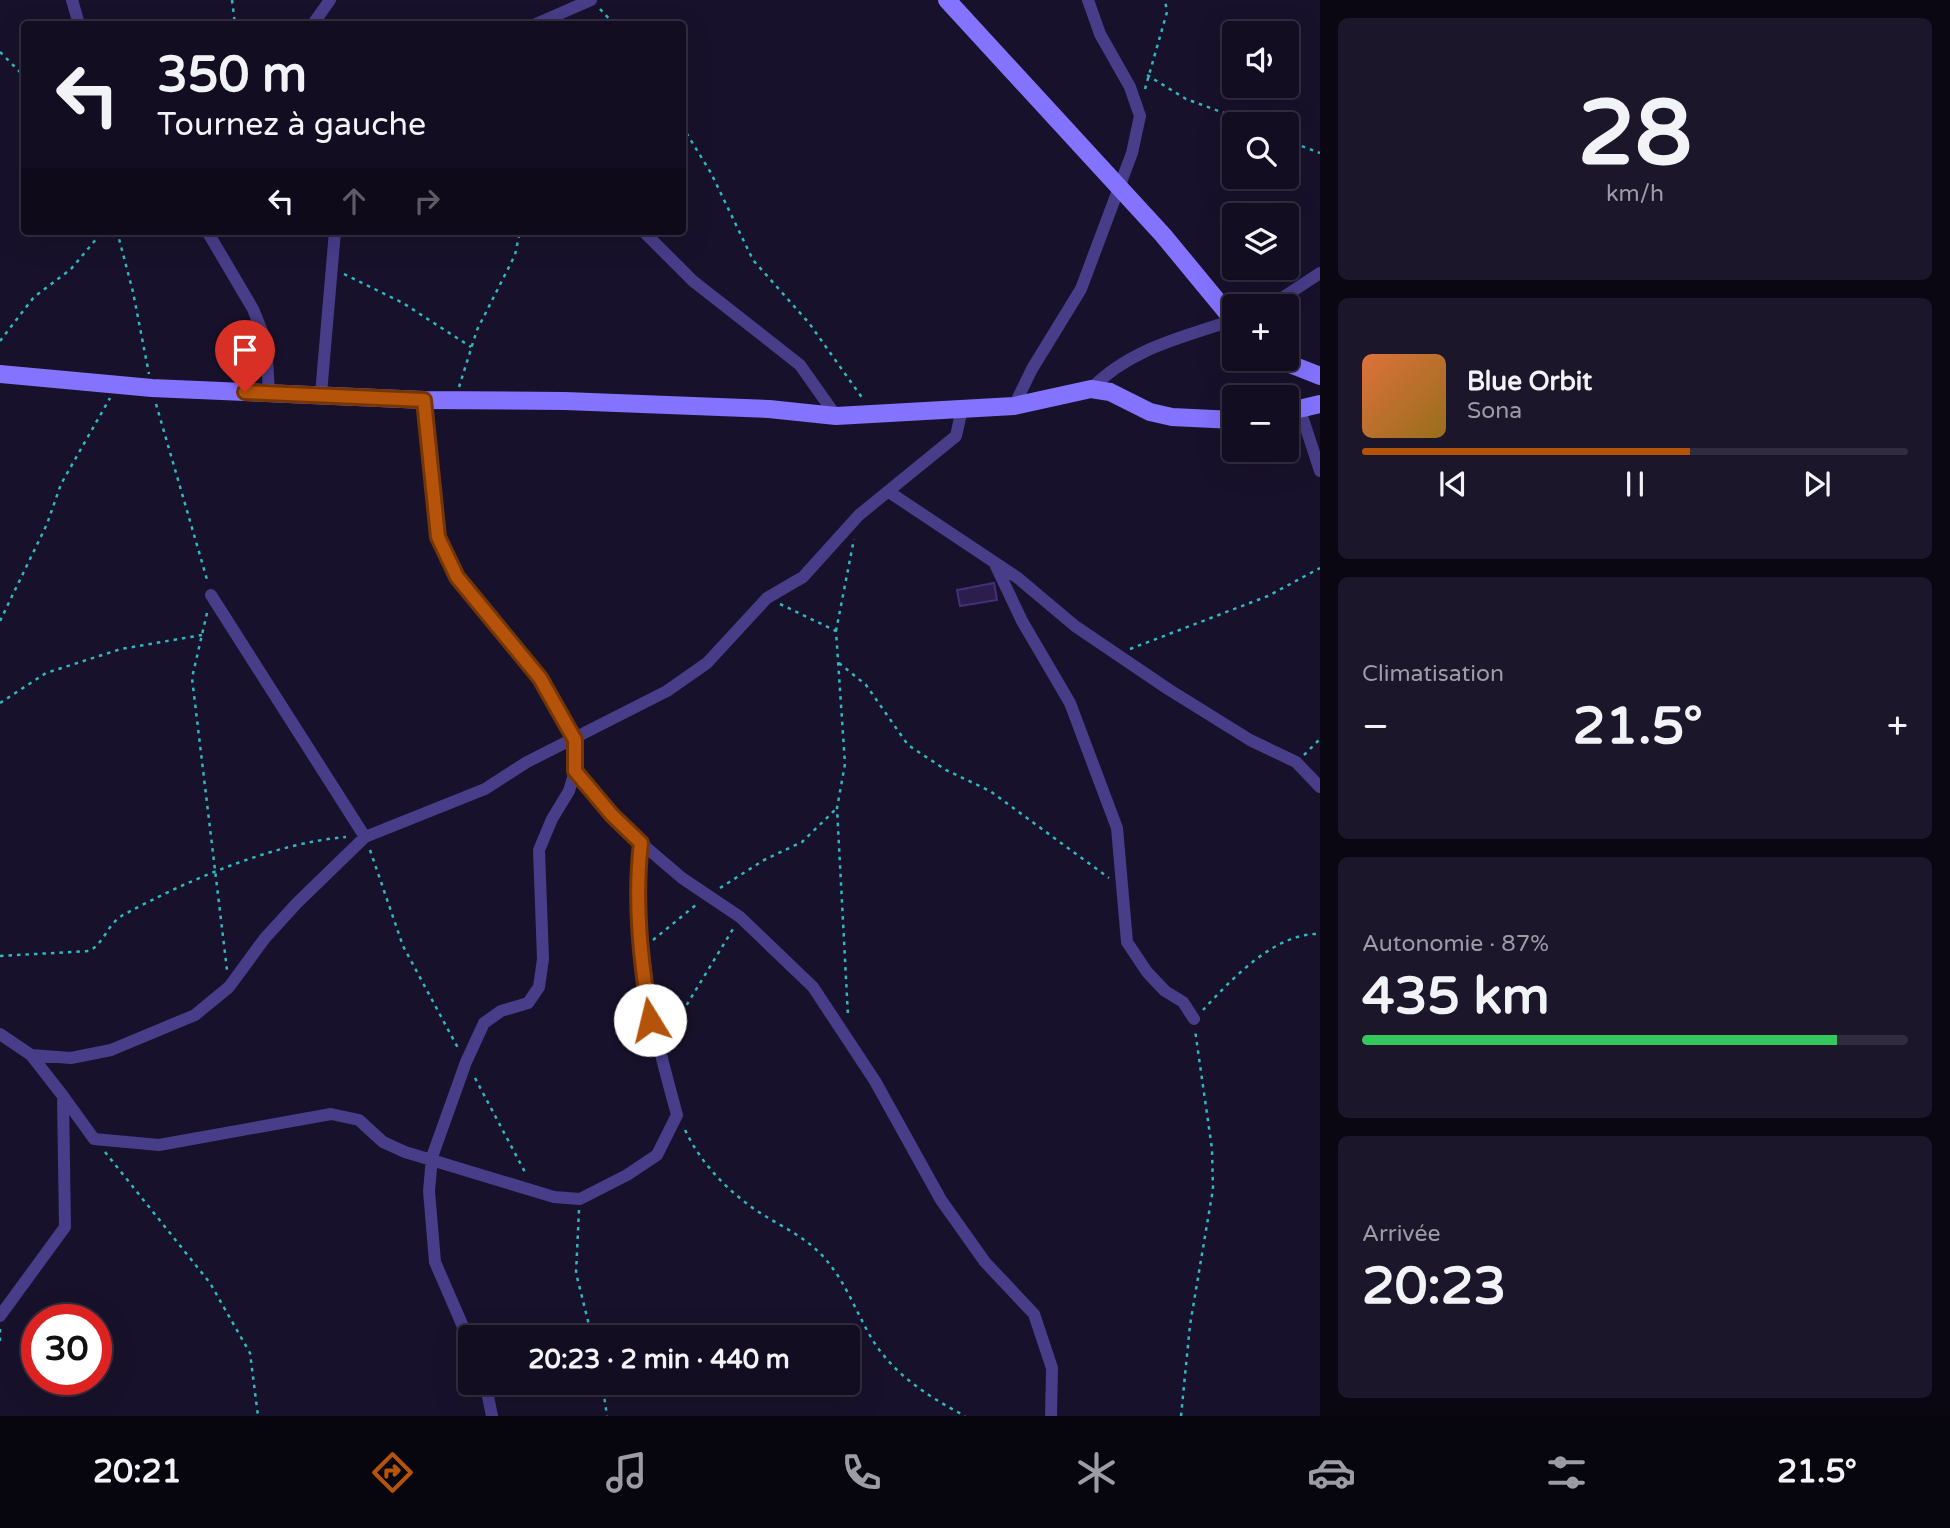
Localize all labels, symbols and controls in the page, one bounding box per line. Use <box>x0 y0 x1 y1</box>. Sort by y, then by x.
map controls <box>1222 21 1299 462</box>
button: sound <box>1222 21 1299 98</box>
text: 350 m <box>157 46 307 105</box>
icon: left <box>42 49 133 140</box>
text: 28 <box>1578 79 1692 189</box>
text: Tournez à gauche <box>157 106 426 144</box>
button: search <box>1222 112 1299 189</box>
text: km/h <box>1606 180 1664 208</box>
icon: left <box>262 182 300 220</box>
icon: ahead <box>335 182 373 220</box>
icon: right <box>408 182 446 220</box>
button: layers <box>1222 203 1299 280</box>
button: + <box>1222 294 1299 371</box>
pin <box>215 320 275 392</box>
icon: arrive <box>226 331 264 369</box>
text: Blue Orbit <box>1467 366 1592 397</box>
button: − <box>1222 385 1299 462</box>
text: Sona <box>1467 397 1522 425</box>
icon: previous <box>1434 465 1472 503</box>
icon: pause <box>1616 465 1654 503</box>
icon: next <box>1798 465 1836 503</box>
text: Climatisation <box>1362 660 1504 688</box>
text: 21.5° <box>1573 695 1703 758</box>
text: − <box>1362 704 1389 750</box>
text: + <box>1887 704 1908 750</box>
text: Autonomie · 87% <box>1362 930 1549 958</box>
text: 435 km <box>1362 965 1550 1028</box>
position arrow <box>613 983 687 1057</box>
text: Arrivée <box>1362 1220 1440 1248</box>
text: 20:23 <box>1362 1255 1506 1318</box>
speed limit sign: 30 <box>21 1304 112 1395</box>
text: 20:23 · 2 min · 440 m <box>528 1344 790 1375</box>
icon: directions <box>368 1448 417 1497</box>
icon: music <box>602 1448 651 1497</box>
icon: phone <box>837 1448 886 1497</box>
icon: climate <box>1072 1448 1121 1497</box>
icon: car <box>1307 1448 1356 1497</box>
icon: filters <box>1542 1448 1591 1497</box>
text: 20:21 <box>93 1453 182 1491</box>
text: 21.5° <box>1777 1453 1857 1491</box>

